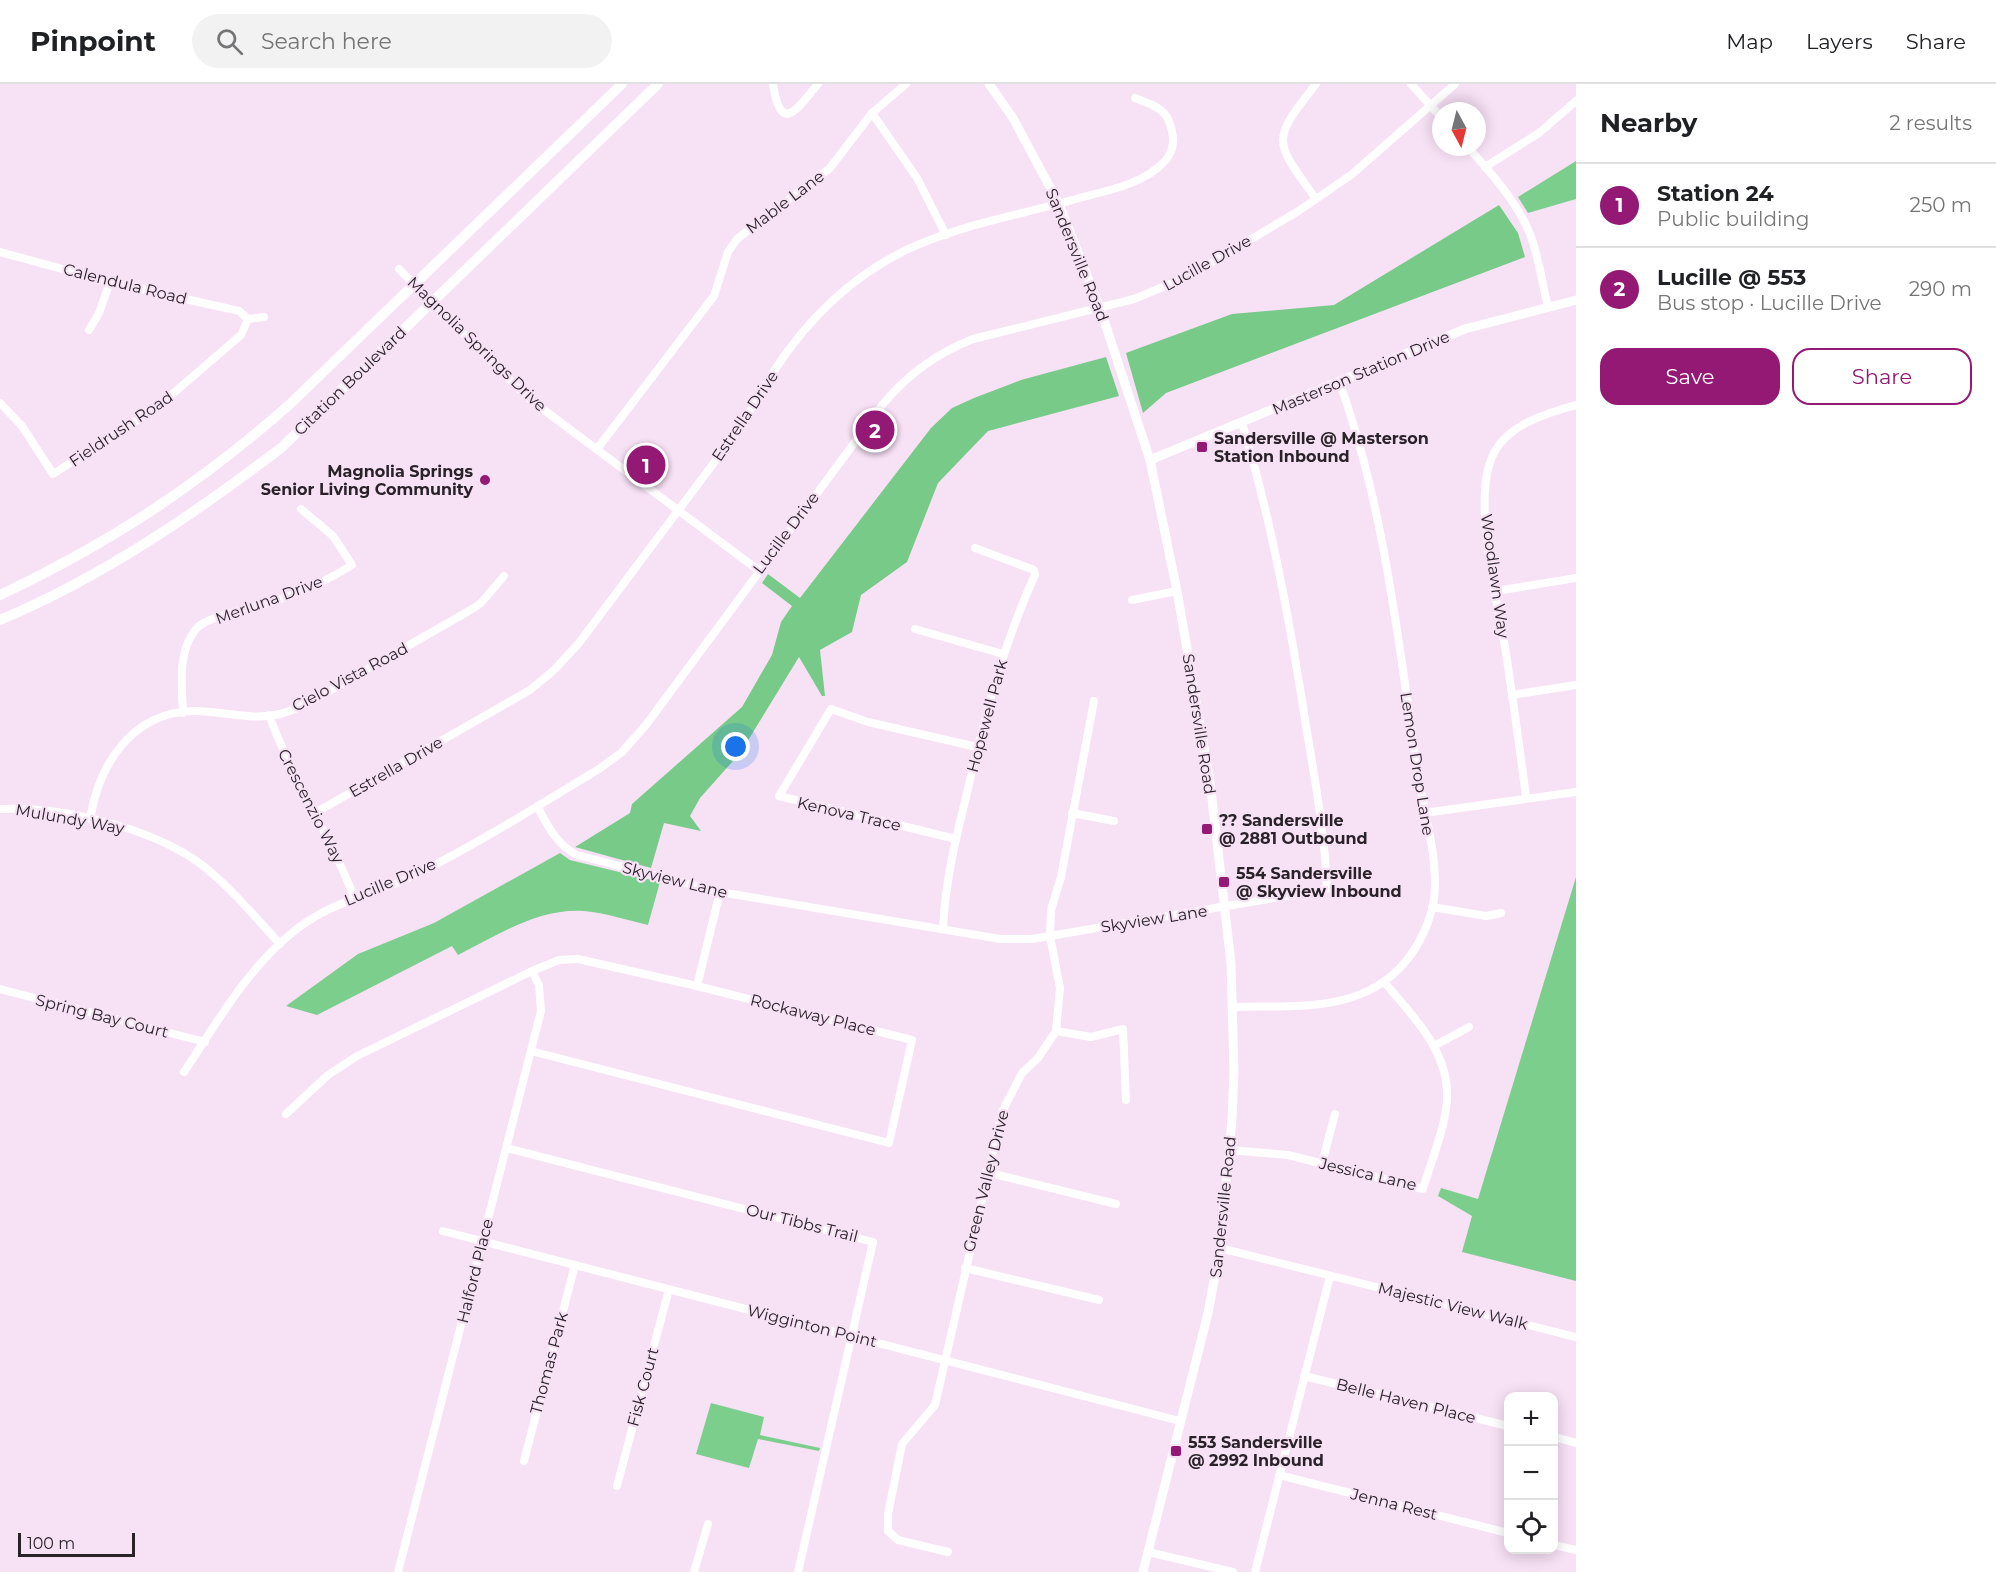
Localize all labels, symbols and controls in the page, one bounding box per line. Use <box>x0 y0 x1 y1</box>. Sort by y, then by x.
search box <box>192 14 612 68</box>
text: Pinpoint <box>30 24 156 58</box>
icon: search <box>213 25 246 58</box>
text: Search here <box>261 28 392 55</box>
text: Map <box>1726 29 1773 54</box>
text: Layers <box>1806 29 1873 54</box>
text: Share <box>1906 29 1966 54</box>
north arrow <box>1432 102 1486 156</box>
text: Nearby <box>1600 107 1697 139</box>
text: 2 results <box>1889 111 1972 135</box>
street label: Mable Lane <box>742 166 828 238</box>
text: Station 24 <box>1657 180 1774 207</box>
street label: Sandersville Road <box>1042 186 1112 324</box>
text: 1 <box>1616 193 1623 217</box>
text: 250 m <box>1910 193 1972 217</box>
text: Public building <box>1657 207 1810 231</box>
street label: Lucille Drive <box>1160 231 1254 295</box>
street label: Calendula Road <box>61 259 189 309</box>
text: Lucille @ 553 <box>1657 264 1806 291</box>
street label: Magnolia Springs Drive <box>404 273 550 415</box>
text: 2 <box>1614 277 1625 301</box>
text: 290 m <box>1909 277 1972 301</box>
text: Bus stop · Lucille Drive <box>1657 291 1882 315</box>
street label: Citation Boulevard <box>290 323 410 439</box>
street label: Masterson Station Drive <box>1269 327 1453 419</box>
button: Save <box>1600 348 1780 405</box>
button: Share <box>1792 348 1972 405</box>
street label: Estrella Drive <box>708 367 782 465</box>
street label: Fieldrush Road <box>65 387 177 471</box>
pin: 2 <box>856 408 894 452</box>
place label: Sandersville @ Masterson Station Inbound <box>1214 429 1429 466</box>
marker: Sandersville @ Masterson Station Inbound <box>1195 440 1209 454</box>
pin: 1 <box>626 442 666 488</box>
place label: Magnolia Springs Senior Living Community <box>261 462 474 499</box>
marker: Magnolia Springs Senior Living Community <box>478 473 492 487</box>
street label: Lucille Drive <box>749 488 823 578</box>
street label: Woodlawn Way <box>1477 513 1513 640</box>
street label: Merluna Drive <box>213 572 325 628</box>
street label: Cielo Vista Road <box>289 638 411 716</box>
street label: Sandersville Road <box>1179 652 1219 796</box>
street label: Hopewell Park <box>963 657 1011 775</box>
street label: Lemon Drop Lane <box>1396 691 1438 837</box>
your location <box>721 732 750 761</box>
street label: Estrella Drive <box>346 733 446 801</box>
street label: Crescenzio Way <box>274 746 348 867</box>
street label: Kenova Trace <box>795 793 903 835</box>
street label: Mulundy Way <box>14 800 126 838</box>
place label: ?? Sandersville @ 2881 Outbound <box>1218 811 1368 848</box>
marker: ?? Sandersville @ 2881 Outbound <box>1200 822 1214 836</box>
street label: Lucille Drive <box>341 854 439 910</box>
street label: Skyview Lane <box>620 858 730 902</box>
place label: 554 Sandersville @ Skyview Inbound <box>1236 864 1402 901</box>
marker: 554 Sandersville @ Skyview Inbound <box>1217 875 1231 889</box>
street label: Skyview Lane <box>1099 901 1209 937</box>
street label: Spring Bay Court <box>34 990 171 1042</box>
street label: Rockaway Place <box>748 990 878 1040</box>
street label: Green Valley Drive <box>959 1108 1013 1254</box>
street label: Sandersville Road <box>1206 1135 1240 1279</box>
street label: Jessica Lane <box>1316 1153 1419 1194</box>
street label: Our Tibbs Trail <box>744 1200 860 1246</box>
street label: Halford Place <box>453 1217 497 1325</box>
street label: Majestic View Walk <box>1376 1278 1530 1334</box>
street label: Wigginton Point <box>745 1301 879 1351</box>
street label: Thomas Park <box>526 1309 572 1416</box>
street label: Fisk Court <box>623 1345 663 1429</box>
street label: Belle Haven Place <box>1334 1374 1478 1428</box>
map controls <box>1504 1392 1558 1554</box>
button: + <box>1504 1392 1558 1446</box>
place label: 553 Sandersville @ 2992 Inbound <box>1188 1433 1324 1470</box>
marker: 553 Sandersville @ 2992 Inbound <box>1169 1444 1183 1458</box>
button: − <box>1504 1446 1558 1500</box>
street label: Jenna Rest <box>1348 1484 1440 1524</box>
button: locate <box>1504 1500 1558 1554</box>
scale bar <box>18 1530 135 1558</box>
text: 100 m <box>27 1534 75 1553</box>

